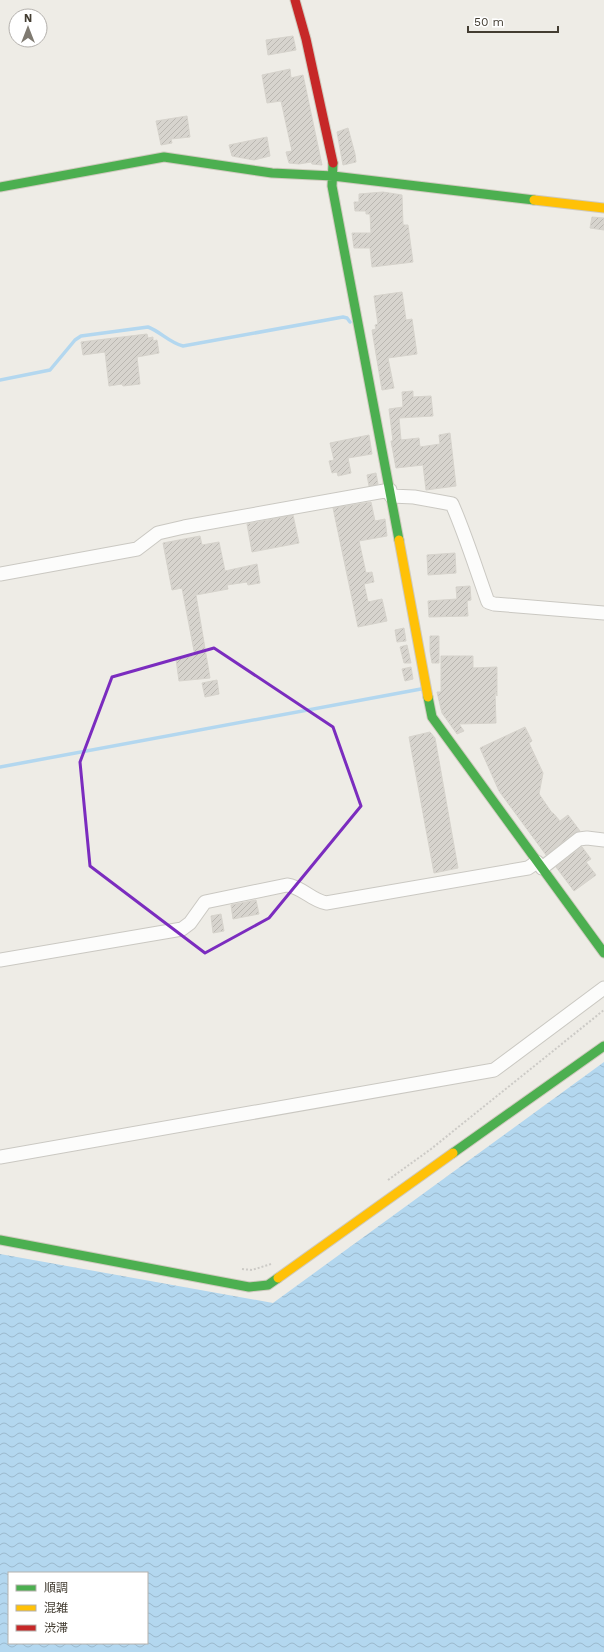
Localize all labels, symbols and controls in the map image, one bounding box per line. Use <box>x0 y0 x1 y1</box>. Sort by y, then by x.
north arrow <box>8 8 48 48</box>
scale bar <box>468 8 558 34</box>
text: N <box>24 12 32 25</box>
text: 50 m <box>474 15 504 29</box>
legend <box>8 1572 148 1644</box>
text: 順調 <box>44 1581 68 1595</box>
text: 混雑 <box>44 1601 68 1615</box>
text: 渋滞 <box>44 1621 68 1635</box>

